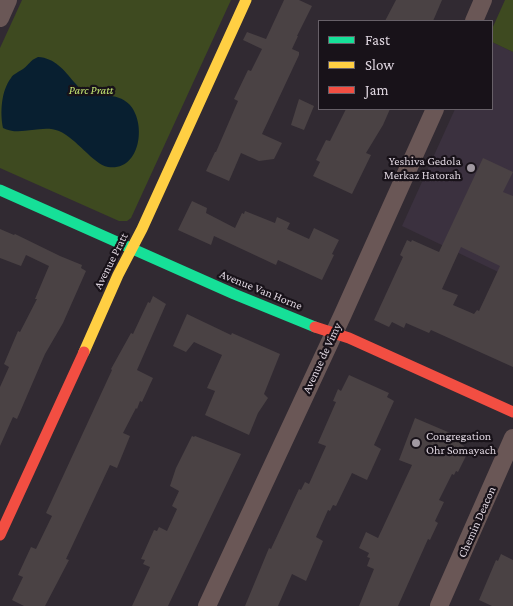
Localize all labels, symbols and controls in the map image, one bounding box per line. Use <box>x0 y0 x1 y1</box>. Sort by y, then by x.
legend <box>318 20 493 110</box>
text: Fast <box>365 32 390 48</box>
text: Slow <box>365 57 394 73</box>
text: Jam <box>365 82 388 98</box>
park label: Parc Pratt <box>69 83 113 97</box>
place label: Yeshiva Gedola Merkaz Hatorah <box>384 154 461 182</box>
marker: Yeshiva Gedola Merkaz Hatorah <box>465 162 477 174</box>
street label: Avenue Pratt <box>91 230 131 292</box>
street label: Avenue Van Horne <box>218 267 304 313</box>
street label: Avenue de Vimy <box>299 320 345 396</box>
place label: Congregation Ohr Somayach <box>426 429 496 457</box>
marker: Congregation Ohr Somayach <box>410 437 422 449</box>
street label: Chemin Deacon <box>455 484 499 560</box>

